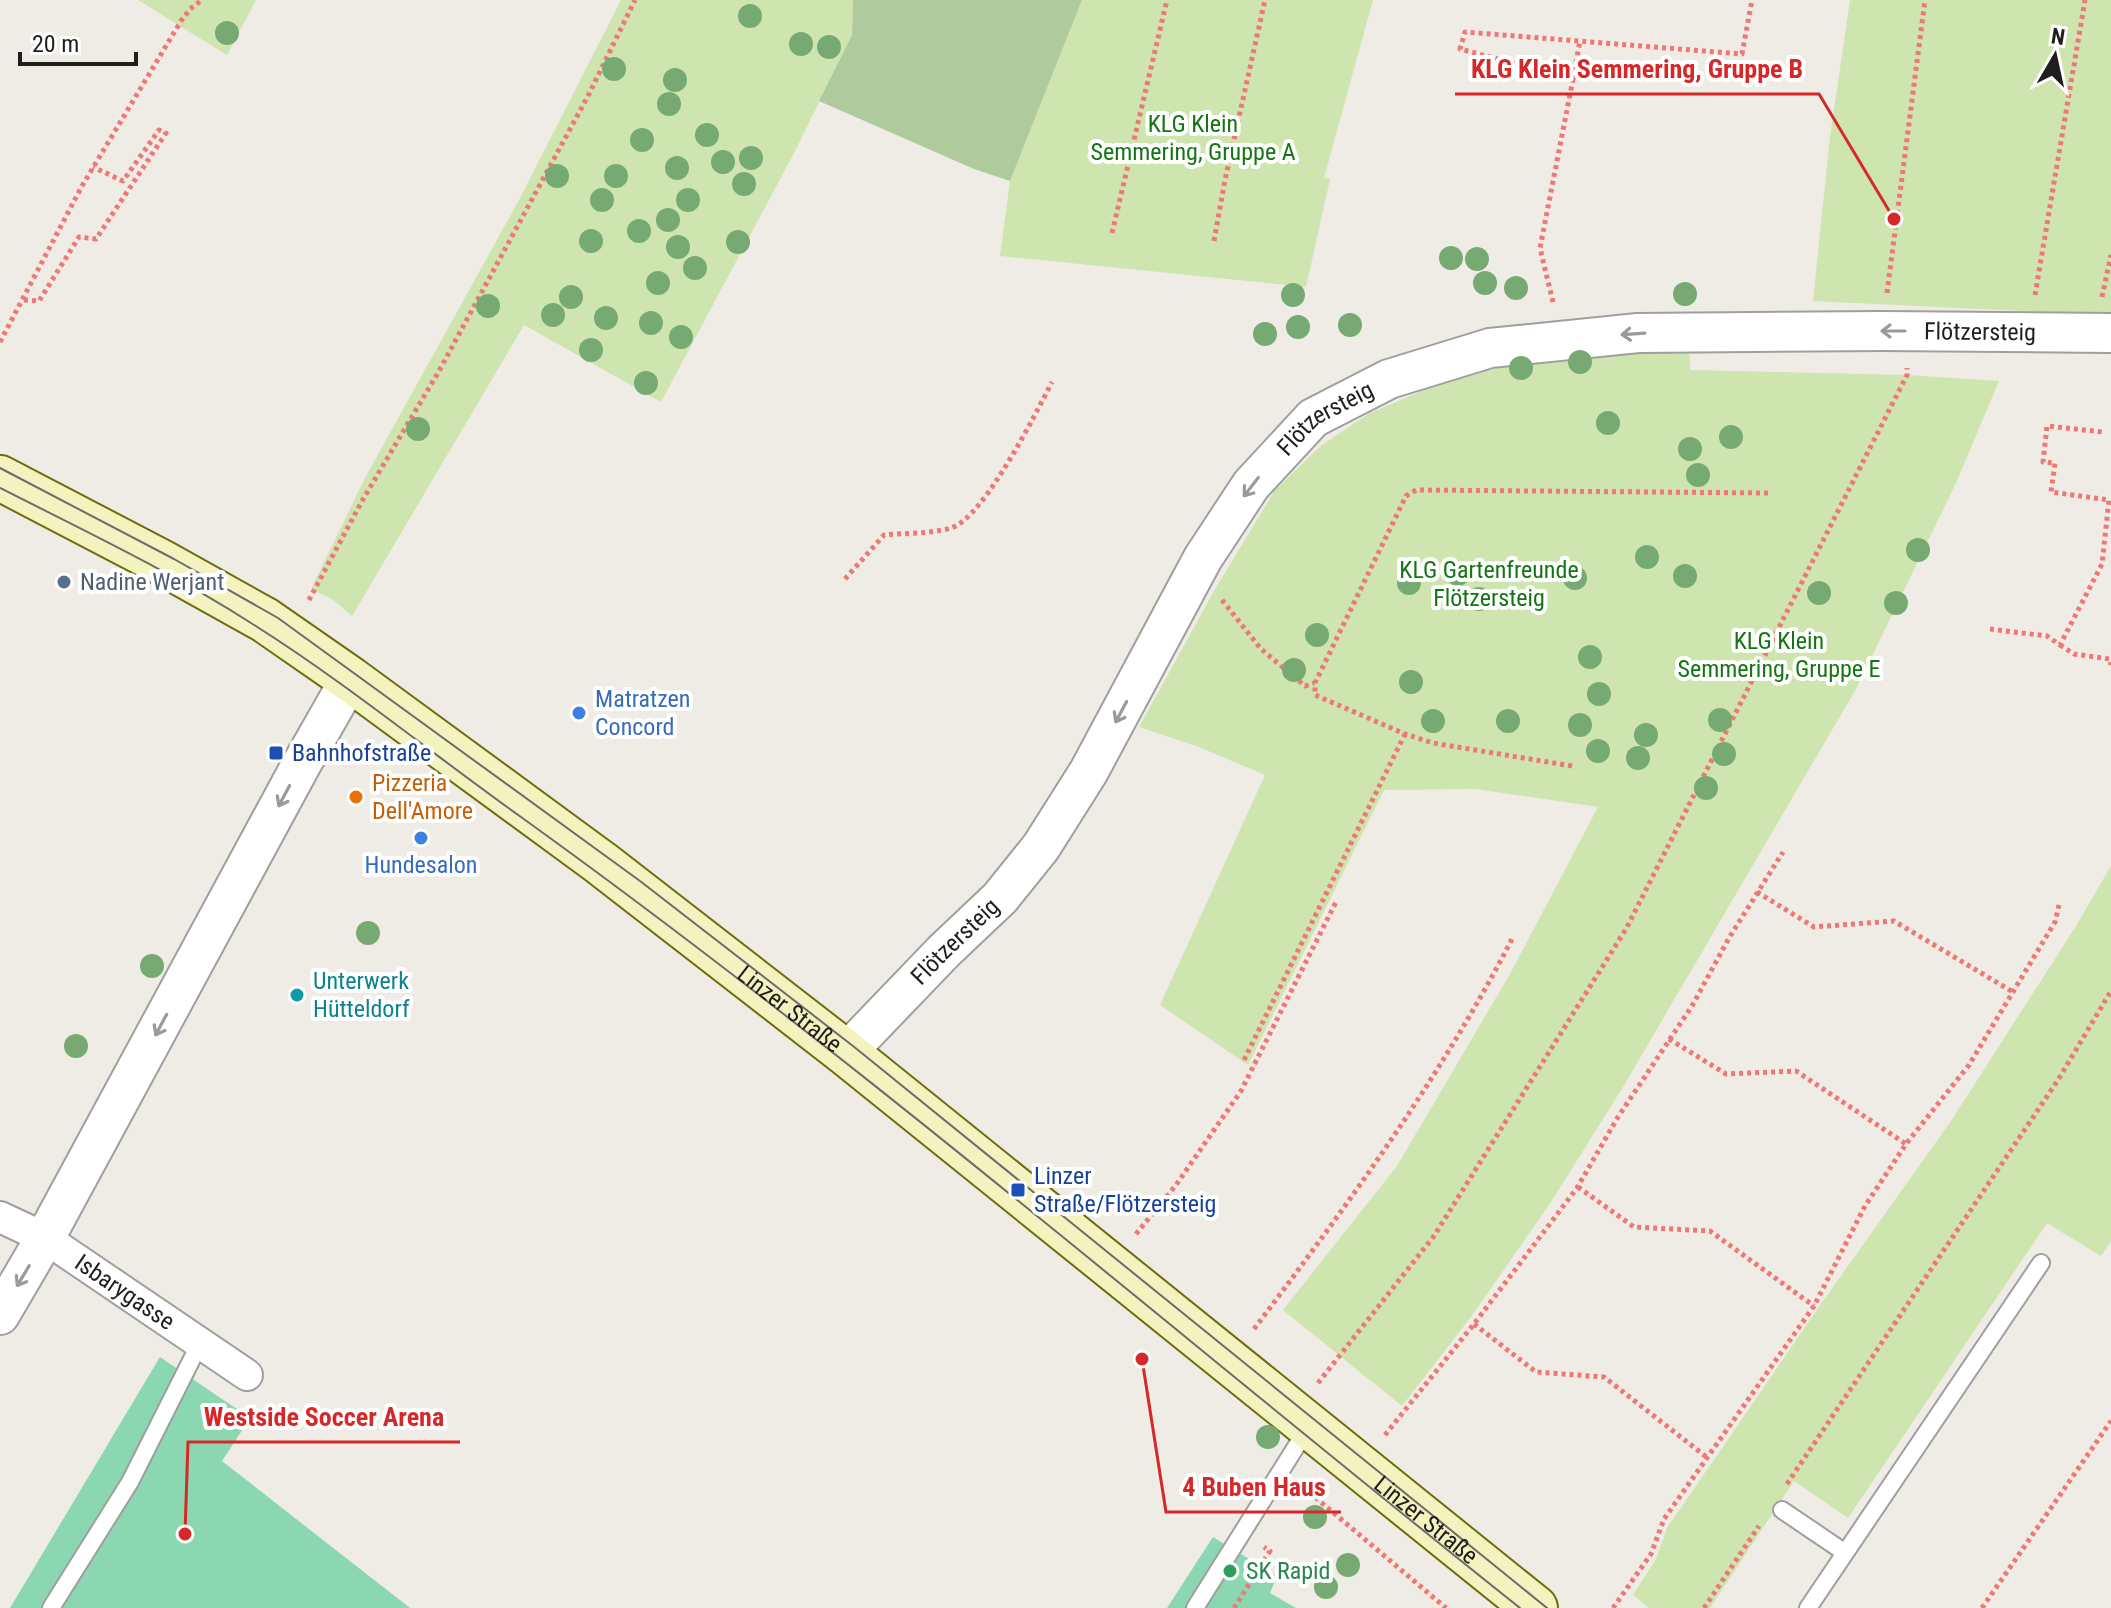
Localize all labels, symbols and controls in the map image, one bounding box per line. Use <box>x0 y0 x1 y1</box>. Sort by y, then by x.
scale bar <box>20 16 136 66</box>
north arrow <box>2015 16 2095 96</box>
text: N <box>2049 23 2067 50</box>
text: 20 m <box>32 30 79 58</box>
callout: KLG Klein Semmering, Gruppe B <box>1455 44 1819 94</box>
text: KLG Klein Semmering, Gruppe B <box>1471 54 1803 84</box>
park label: KLG Klein Semmering, Gruppe A <box>1091 110 1296 166</box>
street label: Flötzersteig <box>1924 317 2036 346</box>
one-way arrow <box>1880 323 1907 339</box>
one-way arrow <box>1620 327 1647 342</box>
street label: Flötzersteig <box>1271 376 1378 461</box>
one-way arrow <box>1242 476 1259 497</box>
park label: KLG Gartenfreunde Flötzersteig <box>1399 556 1579 612</box>
place label: Nadine Werjant <box>80 568 224 596</box>
marker: Nadine Werjant <box>55 573 73 591</box>
park label: KLG Klein Semmering, Gruppe E <box>1677 627 1881 683</box>
place label: Matratzen Concord <box>595 685 690 741</box>
one-way arrow <box>1112 699 1128 723</box>
marker: Matratzen Concord <box>570 704 588 722</box>
place label: Bahnhofstraße <box>292 739 431 767</box>
marker: Bahnhofstraße <box>267 744 285 762</box>
place label: Pizzeria Dell'Amore <box>372 769 473 825</box>
one-way arrow <box>276 784 292 807</box>
marker: Pizzeria Dell'Amore <box>347 788 365 806</box>
marker: Hundesalon <box>412 829 430 847</box>
place label: Hundesalon <box>365 851 477 879</box>
street label: Flötzersteig <box>905 892 1005 991</box>
street label: Linzer Straße <box>732 960 847 1059</box>
place label: Unterwerk Hütteldorf <box>313 967 410 1023</box>
marker: Unterwerk Hütteldorf <box>288 986 306 1004</box>
one-way arrow <box>152 1013 168 1036</box>
place label: Linzer Straße/Flötzersteig <box>1034 1162 1216 1218</box>
marker: Linzer Straße/Flötzersteig <box>1009 1181 1027 1199</box>
street label: Isbarygasse <box>70 1248 180 1336</box>
one-way arrow <box>15 1264 31 1287</box>
callout: Westside Soccer Arena <box>188 1392 460 1442</box>
text: Westside Soccer Arena <box>204 1402 444 1432</box>
callout: 4 Buben Haus <box>1166 1462 1341 1512</box>
street label: Linzer Straße <box>1369 1470 1483 1570</box>
text: 4 Buben Haus <box>1182 1472 1326 1502</box>
place label: SK Rapid <box>1246 1557 1331 1585</box>
marker: SK Rapid <box>1221 1562 1239 1580</box>

